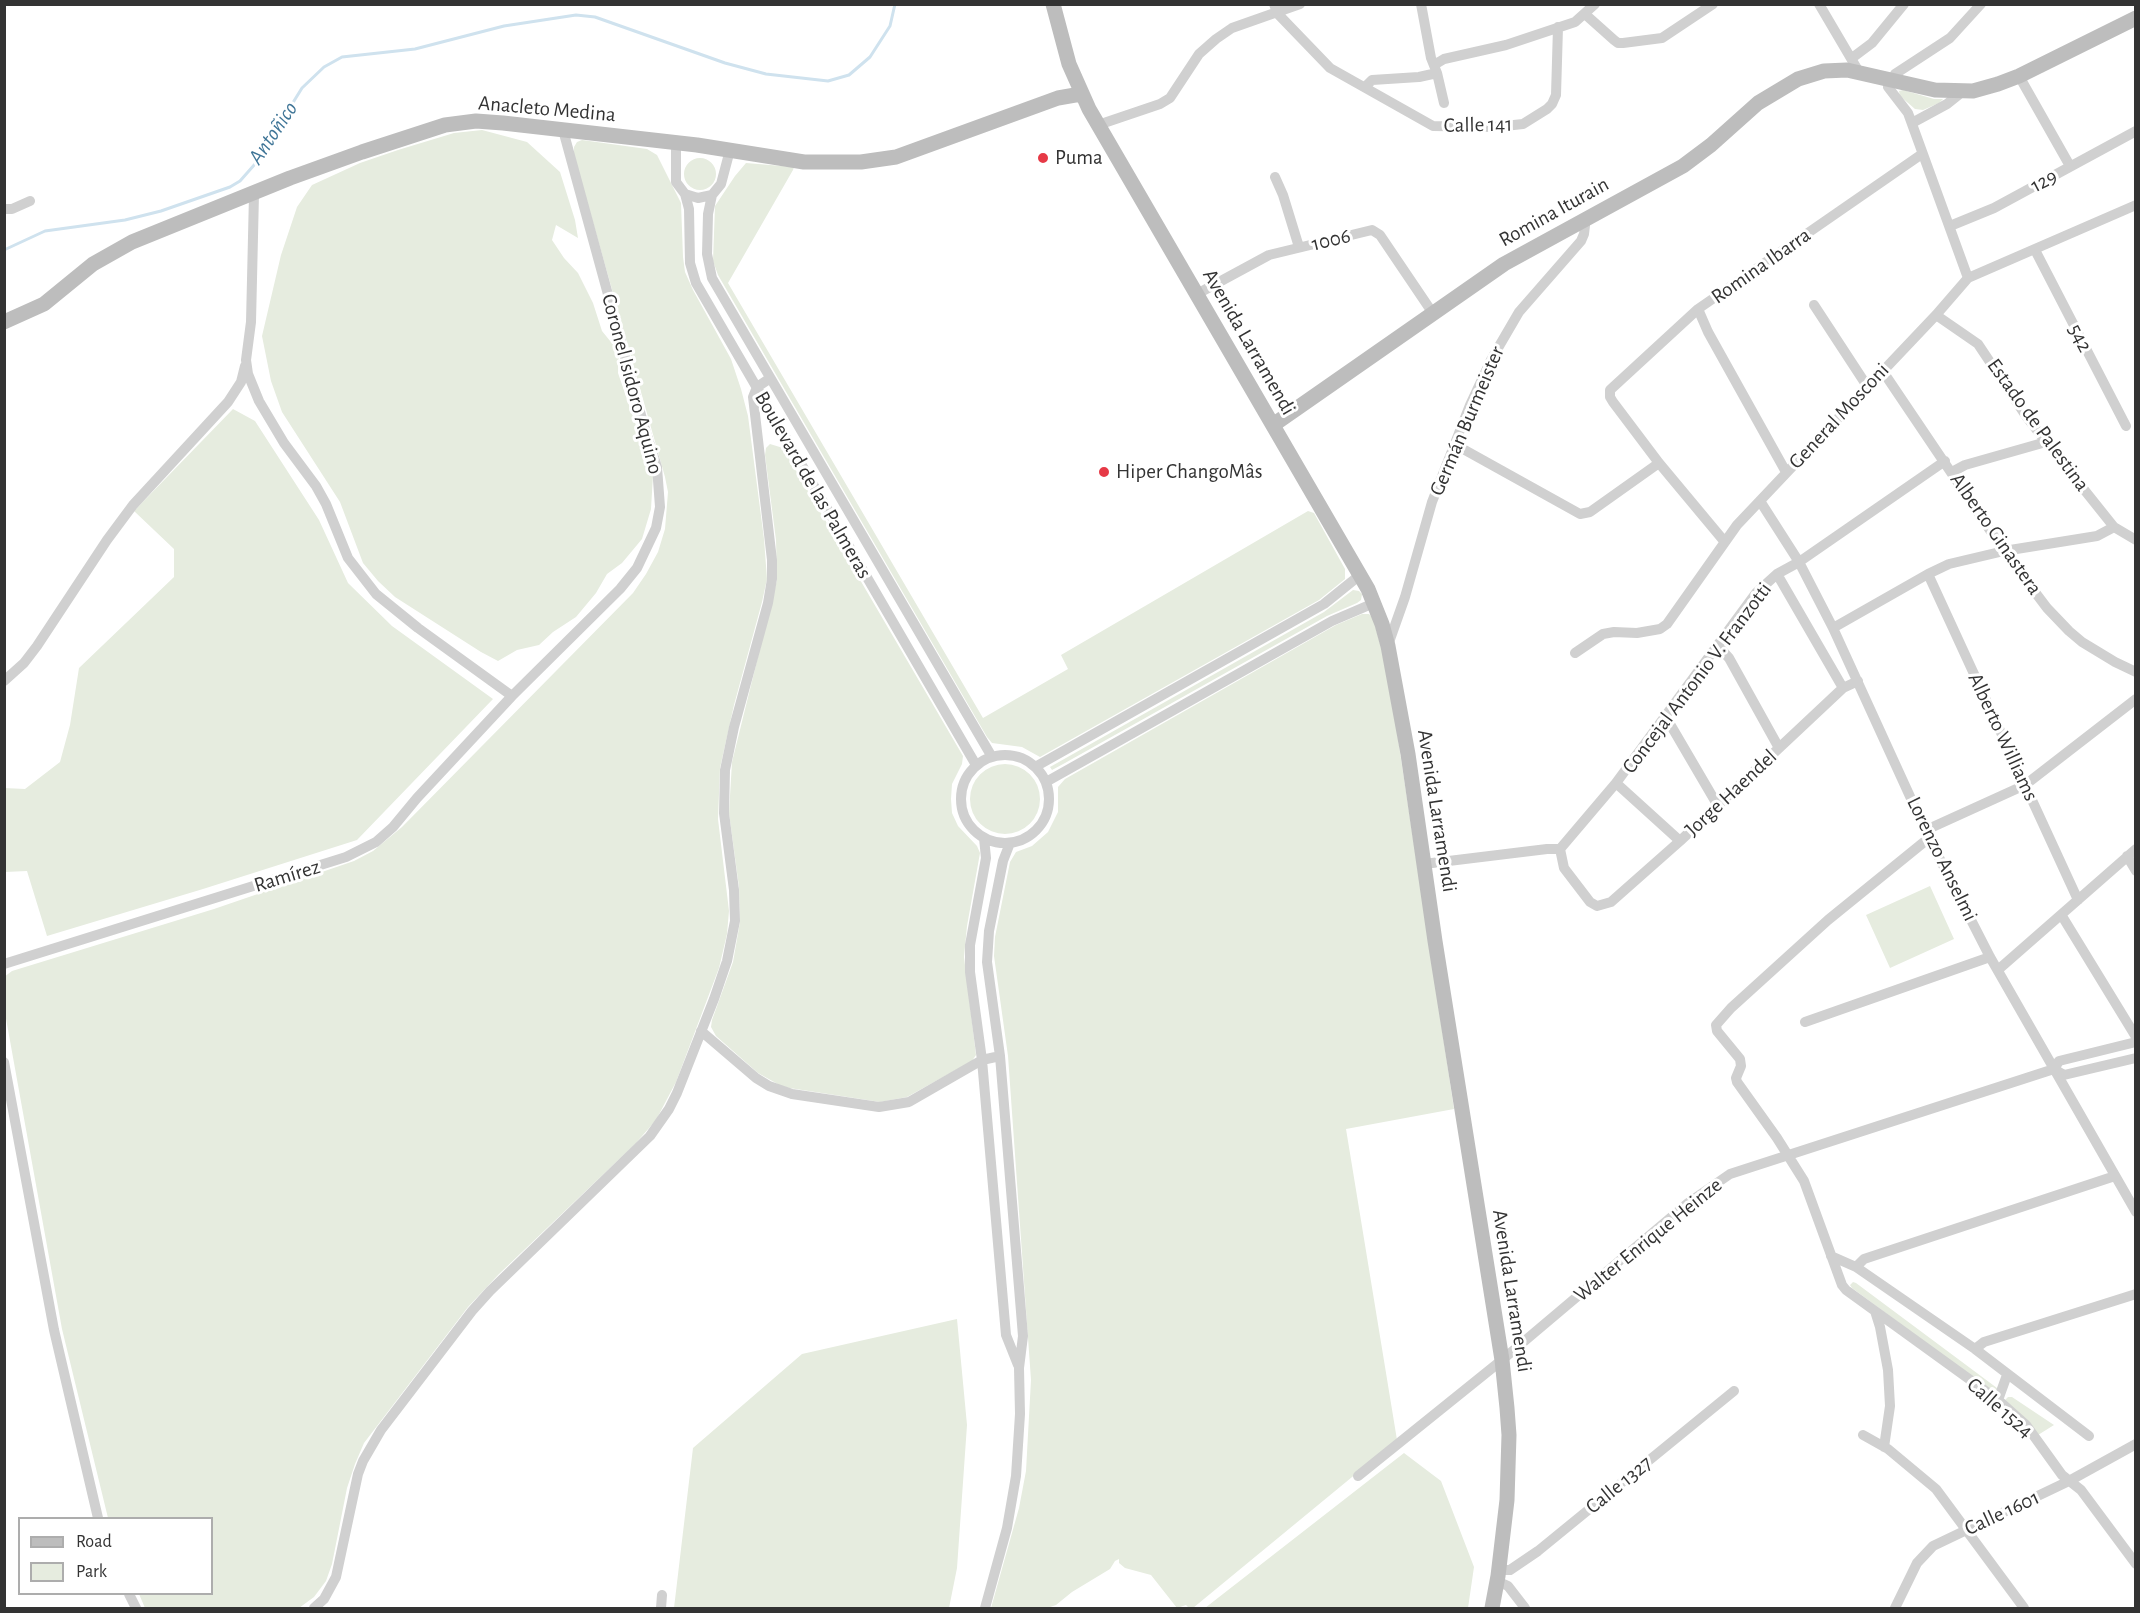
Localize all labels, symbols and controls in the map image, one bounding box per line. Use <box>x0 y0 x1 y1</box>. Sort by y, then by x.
street label: Anacleto Medina <box>477 90 617 128</box>
water label: Antoñico <box>243 97 303 169</box>
street label: Calle 141 <box>1443 112 1513 138</box>
place label: Puma <box>1055 145 1103 171</box>
marker: Puma <box>1036 151 1050 165</box>
street label: 129 <box>2026 164 2062 198</box>
street label: Romina Iturain <box>1495 171 1613 253</box>
street label: Romina Ibarra <box>1706 222 1816 310</box>
street label: 1006 <box>1309 223 1353 257</box>
street label: Avenida Larramendi <box>1197 265 1301 419</box>
street label: Coronel Isidoro Aquino <box>596 291 668 477</box>
street label: 542 <box>2062 320 2098 356</box>
street label: Germán Burmeister <box>1424 342 1510 500</box>
street label: Estado de Palestina <box>1981 354 2095 496</box>
street label: General Mosconi <box>1784 358 1894 474</box>
street label: Boulevard de las Palmeras <box>749 387 877 583</box>
place label: Hiper ChangoMâs <box>1116 459 1263 485</box>
marker: Hiper ChangoMâs <box>1097 465 1111 479</box>
street label: Alberto Ginastera <box>1945 468 2047 600</box>
street label: Concejal Antonio V. Franzotti <box>1617 577 1777 779</box>
street label: Alberto Williams <box>1962 669 2044 805</box>
street label: Avenida Larramendi <box>1412 728 1462 894</box>
street label: Jorge Haendel <box>1680 744 1782 842</box>
street label: Lorenzo Anselmi <box>1901 793 1983 925</box>
street label: Ramírez <box>251 854 323 898</box>
street label: Walter Enrique Heinze <box>1569 1173 1727 1307</box>
street label: Avenida Larramendi <box>1487 1208 1537 1374</box>
street label: Calle 1524 <box>1962 1372 2038 1444</box>
street label: Calle 1327 <box>1581 1451 1657 1519</box>
street label: Calle 1601 <box>1961 1485 2043 1541</box>
legend <box>18 1517 213 1595</box>
text: Road <box>76 1533 112 1551</box>
text: Park <box>76 1563 107 1581</box>

